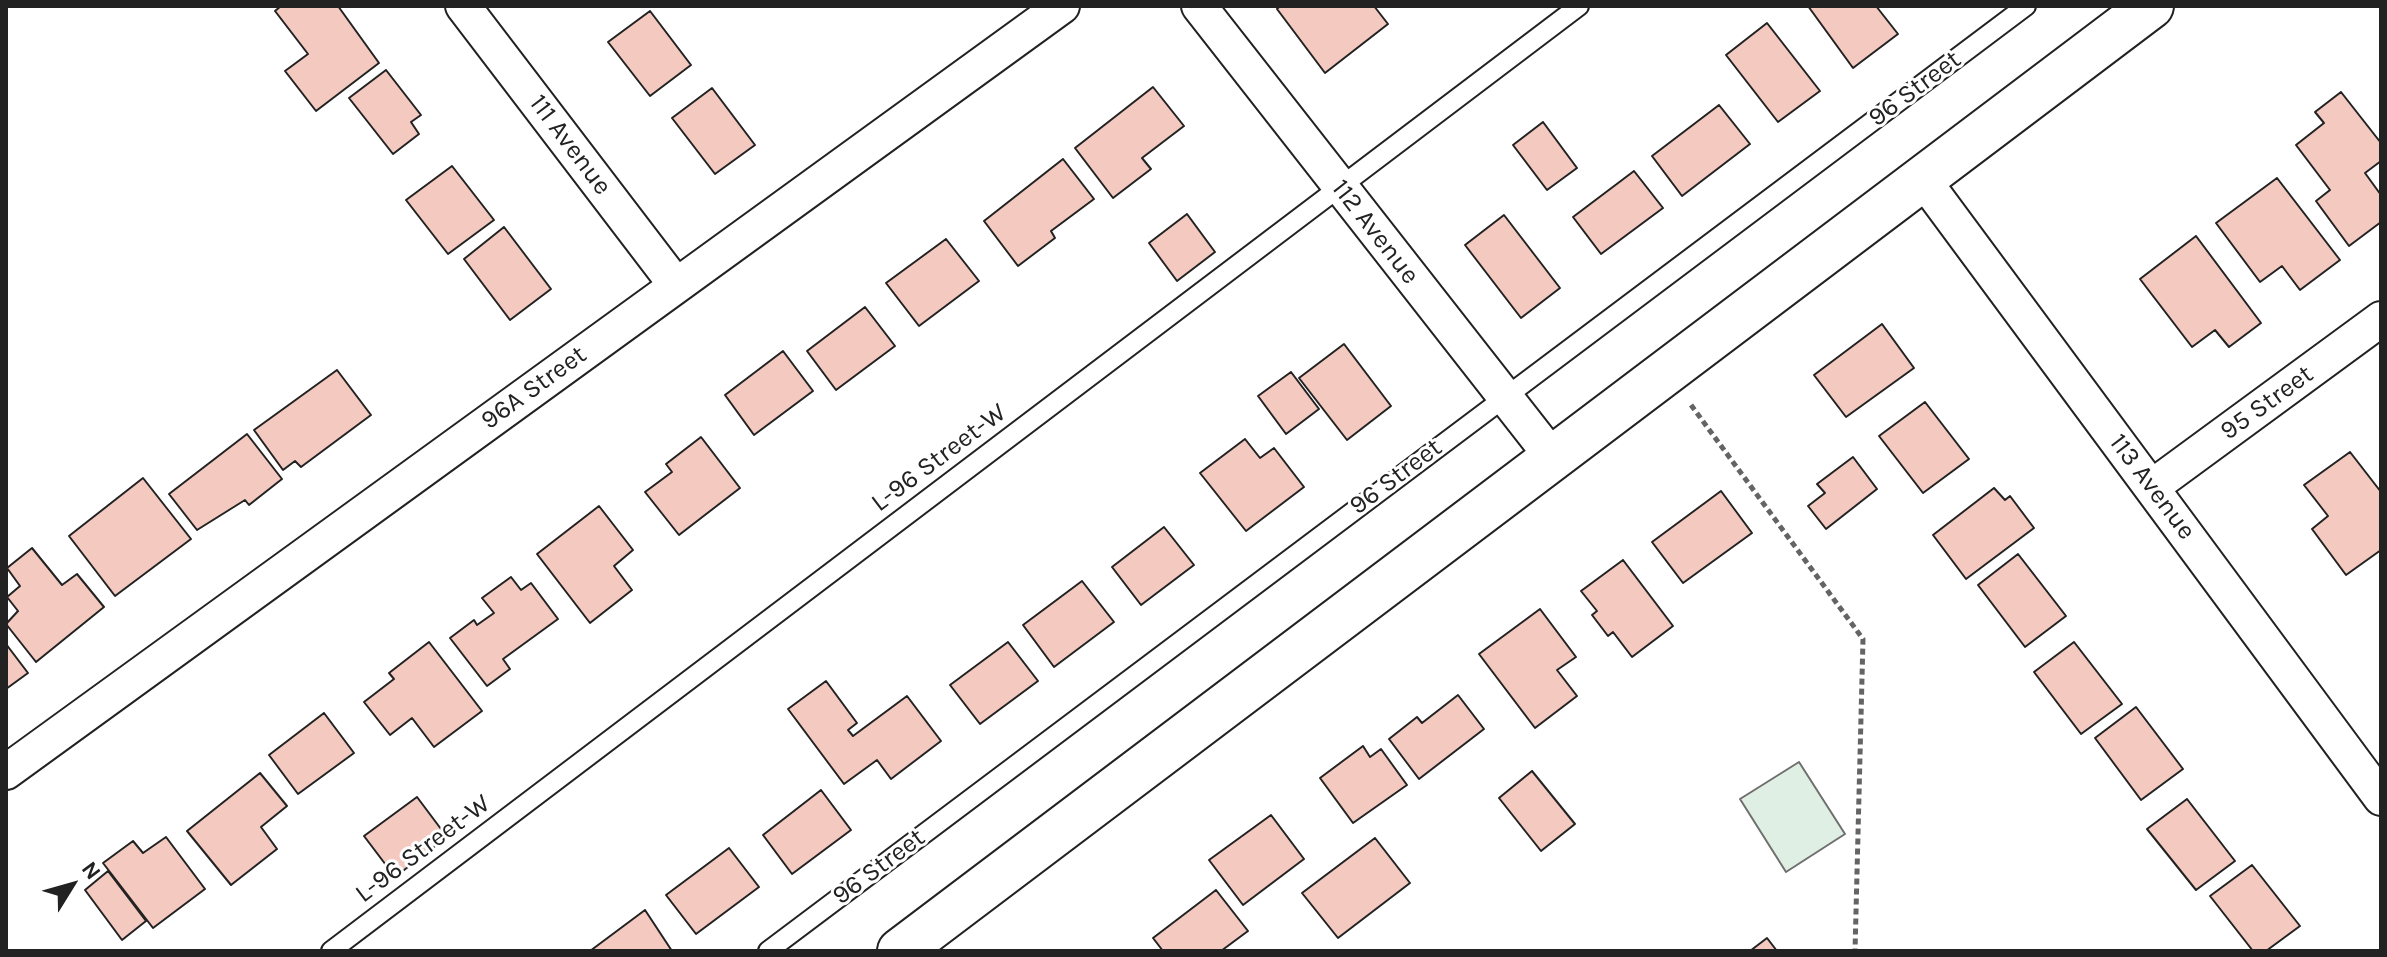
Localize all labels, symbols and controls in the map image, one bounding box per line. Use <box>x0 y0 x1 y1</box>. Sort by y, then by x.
street label: 96 Street <box>1863 44 1967 134</box>
street label: 111 Avenue <box>522 89 618 201</box>
street label: 112 Avenue <box>1325 174 1425 290</box>
street label: 96A Street <box>475 339 593 437</box>
street label: 95 Street <box>2214 359 2320 447</box>
street label: L-96 Street-W <box>865 397 1013 519</box>
street label: 113 Avenue <box>2102 428 2202 546</box>
street label: 96 Street <box>1344 432 1448 522</box>
street label: L-96 Street-W <box>349 788 497 910</box>
street label: 96 Street <box>827 822 931 912</box>
north arrow <box>32 845 112 925</box>
text: N <box>76 856 106 885</box>

